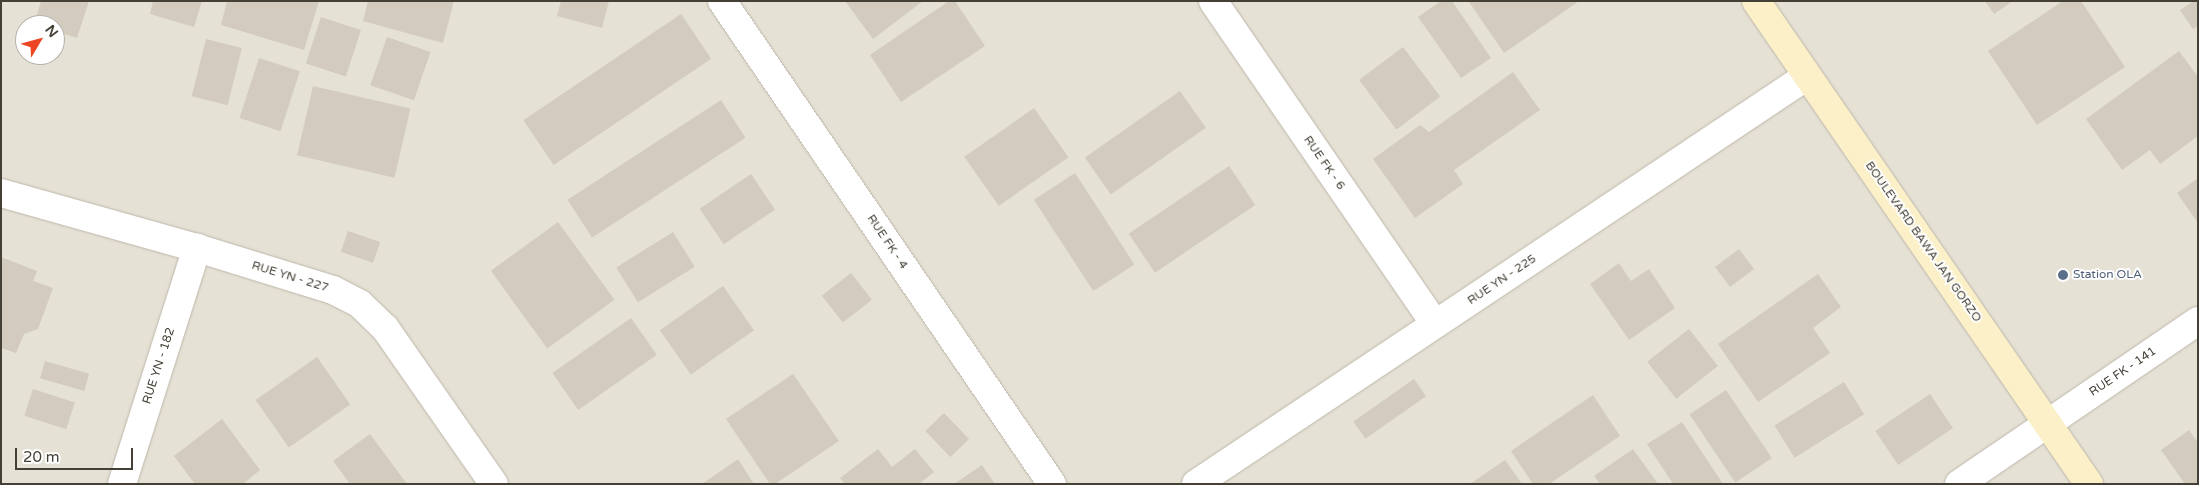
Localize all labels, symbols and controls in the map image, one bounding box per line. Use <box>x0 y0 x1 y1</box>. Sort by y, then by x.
north arrow <box>15 15 65 65</box>
text: N <box>41 22 62 41</box>
street label: RUE FK - 6 <box>1300 133 1348 193</box>
street label: BOULEVARD BAWA JAN GORZO <box>1862 159 1984 325</box>
street label: RUE FK - 4 <box>864 212 910 272</box>
street label: RUE YN - 225 <box>1465 252 1539 308</box>
street label: RUE YN - 227 <box>250 258 330 296</box>
place label: Station OLA <box>2073 268 2142 282</box>
marker: Station OLA <box>2057 269 2069 281</box>
street label: RUE YN - 182 <box>140 326 178 406</box>
street label: RUE FK - 141 <box>2087 344 2159 400</box>
scale bar <box>18 438 135 470</box>
text: 20 m <box>23 448 60 466</box>

